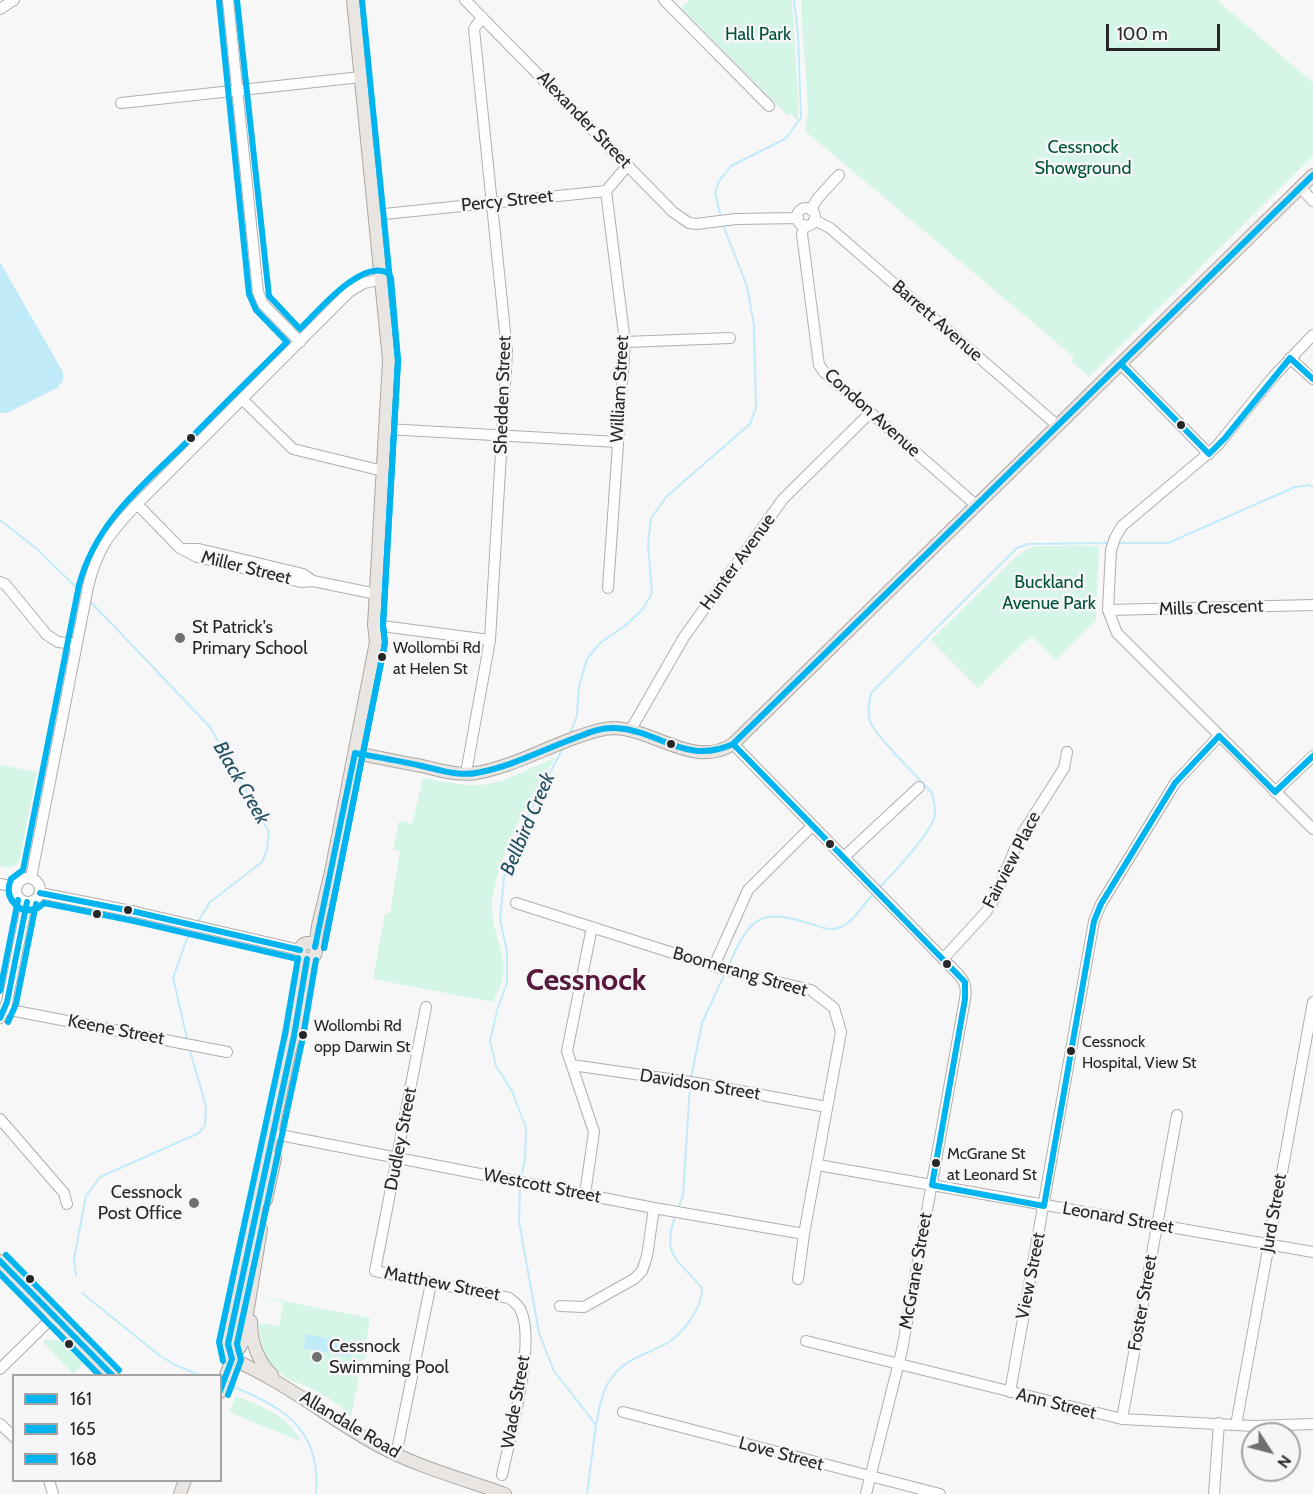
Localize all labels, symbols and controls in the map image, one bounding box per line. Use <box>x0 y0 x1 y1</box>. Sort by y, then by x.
scale bar <box>1109 12 1223 50</box>
text: 100 m <box>1117 23 1168 45</box>
park label: Hall Park <box>725 24 791 46</box>
street label: Alexander Street <box>532 67 636 173</box>
park label: Cessnock Showground <box>1035 137 1131 180</box>
street label: Percy Street <box>460 185 554 217</box>
street label: Barrett Avenue <box>887 276 987 366</box>
street label: Shedden Street <box>490 335 516 455</box>
street label: William Street <box>606 335 634 443</box>
street label: Condon Avenue <box>819 364 925 462</box>
unlabelled marker <box>1175 419 1187 431</box>
unlabelled marker <box>185 432 197 444</box>
street label: Hunter Avenue <box>696 510 780 614</box>
street label: Miller Street <box>199 546 293 590</box>
park label: Buckland Avenue Park <box>1002 572 1096 614</box>
street label: Mills Crescent <box>1158 595 1264 621</box>
place label: St Patrick's Primary School <box>192 617 307 660</box>
marker: St Patrick's Primary School <box>173 631 187 645</box>
place label: Wollombi Rd at Helen St <box>393 638 481 676</box>
marker: Wollombi Rd at Helen St <box>376 651 388 663</box>
water label: Black Creek <box>208 737 274 829</box>
unlabelled marker <box>665 738 677 750</box>
water label: Bellbird Creek <box>496 769 560 879</box>
street label: Fairview Place <box>978 808 1046 912</box>
unlabelled marker <box>824 838 836 850</box>
unlabelled marker <box>122 904 134 916</box>
unlabelled marker <box>91 908 103 920</box>
street label: Boomerang Street <box>670 942 810 1002</box>
unlabelled marker <box>941 958 953 970</box>
district label: Cessnock <box>526 963 646 999</box>
street label: Keene Street <box>66 1010 166 1050</box>
place label: Wollombi Rd opp Darwin St <box>314 1016 410 1054</box>
marker: Wollombi Rd opp Darwin St <box>297 1029 309 1041</box>
place label: Cessnock Hospital, View St <box>1082 1032 1196 1070</box>
marker: Cessnock Hospital, View St <box>1065 1045 1077 1057</box>
street label: Davidson Street <box>638 1065 762 1105</box>
street label: Dudley Street <box>380 1085 422 1193</box>
place label: McGrane St at Leonard St <box>947 1144 1037 1182</box>
marker: McGrane St at Leonard St <box>930 1157 942 1169</box>
street label: Westcott Street <box>481 1164 603 1208</box>
street label: Jurd Street <box>1256 1172 1292 1254</box>
place label: Cessnock Post Office <box>98 1182 182 1224</box>
marker: Cessnock Post Office <box>187 1196 201 1210</box>
street label: Leonard Street <box>1061 1198 1175 1238</box>
street label: McGrane Street <box>895 1211 937 1331</box>
street label: View Street <box>1012 1231 1050 1321</box>
street label: Foster Street <box>1124 1253 1162 1353</box>
street label: Matthew Street <box>382 1262 502 1306</box>
unlabelled marker <box>24 1273 36 1285</box>
place label: Cessnock Swimming Pool <box>329 1336 449 1378</box>
unlabelled marker <box>63 1338 75 1350</box>
marker: Cessnock Swimming Pool <box>310 1350 324 1364</box>
street label: Wade Street <box>497 1354 535 1450</box>
legend <box>12 1374 222 1482</box>
street label: Ann Street <box>1014 1384 1098 1424</box>
street label: Allandale Road <box>296 1387 404 1463</box>
text: 161 <box>70 1388 92 1410</box>
text: 165 <box>70 1418 96 1440</box>
north arrow <box>1241 1422 1301 1482</box>
street label: Love Street <box>736 1432 826 1476</box>
text: 168 <box>70 1448 97 1470</box>
text: N <box>1273 1452 1295 1472</box>

